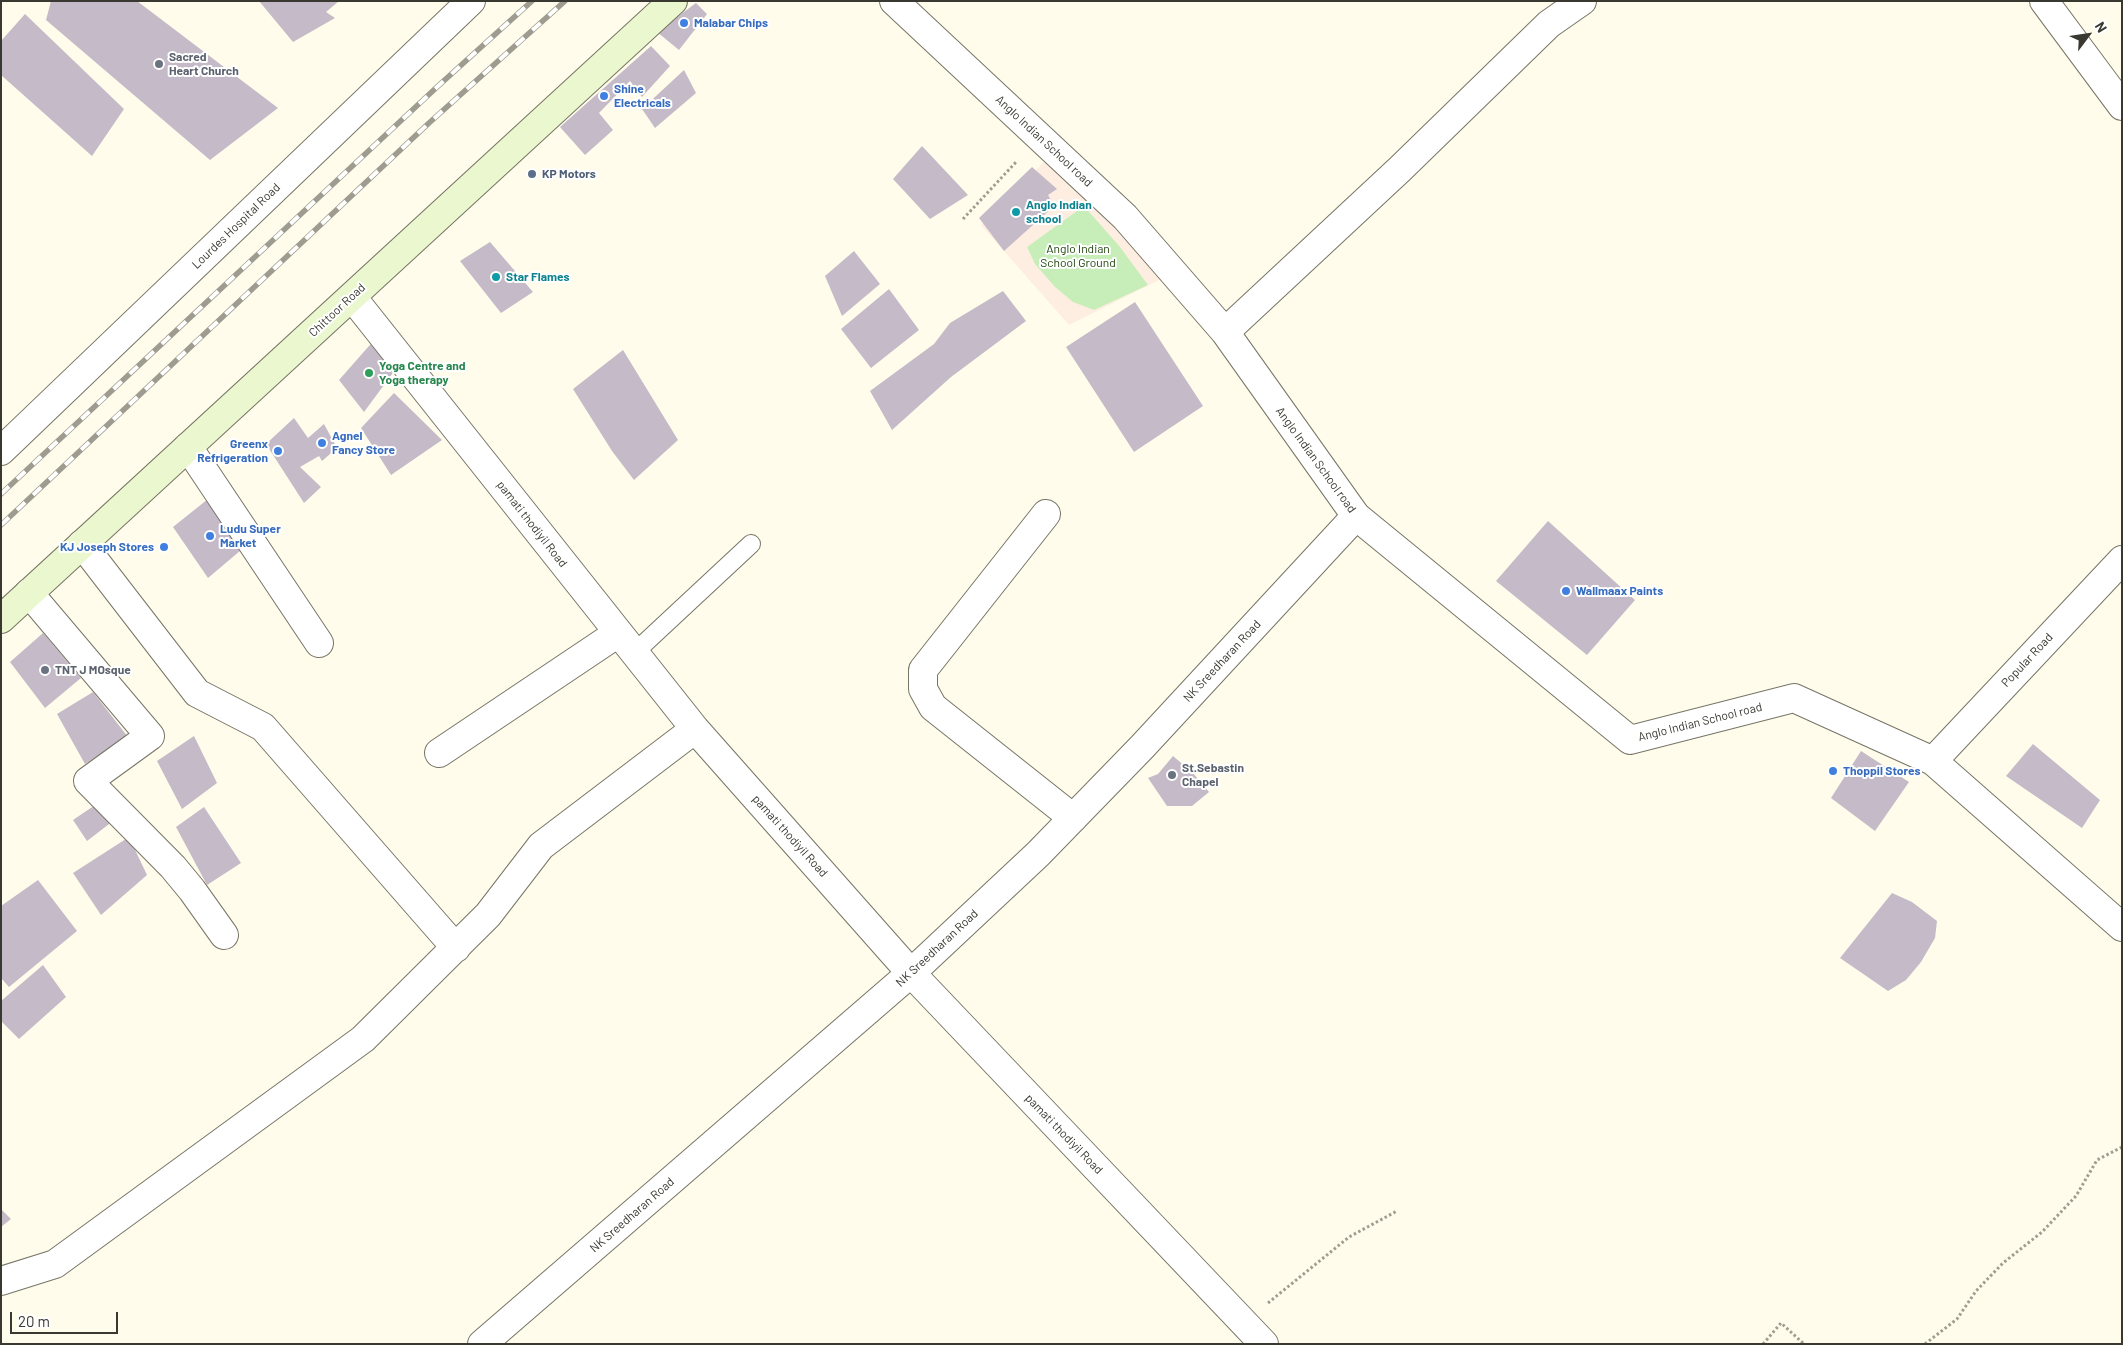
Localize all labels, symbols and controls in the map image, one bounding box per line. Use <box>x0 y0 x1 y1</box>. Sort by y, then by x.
north arrow <box>2063 10 2113 60</box>
place label: Malabar Chips <box>694 16 768 30</box>
marker: Malabar Chips <box>678 17 690 29</box>
text: N <box>2092 19 2111 35</box>
place label: Sacred Heart Church <box>169 50 239 78</box>
marker: Sacred Heart Church <box>153 58 165 70</box>
place label: Shine Electricals <box>614 82 671 110</box>
marker: Shine Electricals <box>598 90 610 102</box>
street label: Anglo Indian School road <box>993 92 1095 190</box>
place label: KP Motors <box>542 167 596 181</box>
marker: KP Motors <box>526 168 538 180</box>
street label: Lourdes Hospital Road <box>189 180 283 272</box>
place label: Anglo Indian school <box>1026 198 1092 226</box>
marker: Anglo Indian school <box>1010 206 1022 218</box>
park label: Anglo Indian School Ground <box>1040 242 1116 270</box>
place label: Star Flames <box>506 270 569 284</box>
marker: Star Flames <box>490 271 502 283</box>
street label: Chittoor Road <box>306 280 368 340</box>
place label: Yoga Centre and Yoga therapy <box>379 359 466 387</box>
marker: Yoga Centre and Yoga therapy <box>363 367 375 379</box>
street label: Anglo Indian School road <box>1273 404 1359 516</box>
place label: Agnel Fancy Store <box>332 429 395 457</box>
place label: Greenx Refrigeration <box>197 437 268 465</box>
marker: Agnel Fancy Store <box>316 437 328 449</box>
marker: Greenx Refrigeration <box>272 445 284 457</box>
street label: pamati thodiyil Road <box>494 478 570 570</box>
place label: Ludu Super Market <box>220 522 281 550</box>
marker: Ludu Super Market <box>204 530 216 542</box>
place label: KJ Joseph Stores <box>60 540 154 554</box>
marker: KJ Joseph Stores <box>158 541 170 553</box>
place label: Wallmaax Paints <box>1576 584 1663 598</box>
marker: Wallmaax Paints <box>1560 585 1572 597</box>
street label: NK Sreedharan Road <box>1180 617 1264 705</box>
street label: Popular Road <box>1998 630 2056 690</box>
place label: TNT J MOsque <box>55 663 131 677</box>
marker: TNT J MOsque <box>39 664 51 676</box>
street label: Anglo Indian School road <box>1636 700 1764 744</box>
place label: St.Sebastin Chapel <box>1182 761 1244 789</box>
place label: Thoppil Stores <box>1843 764 1920 778</box>
marker: Thoppil Stores <box>1827 765 1839 777</box>
marker: St.Sebastin Chapel <box>1166 769 1178 781</box>
street label: pamati thodiyil Road <box>749 792 831 880</box>
street label: NK Sreedharan Road <box>893 906 981 990</box>
street label: pamati thodiyil Road <box>1022 1091 1106 1177</box>
street label: NK Sreedharan Road <box>587 1174 677 1256</box>
scale bar <box>12 1302 120 1334</box>
text: 20 m <box>18 1312 50 1330</box>

